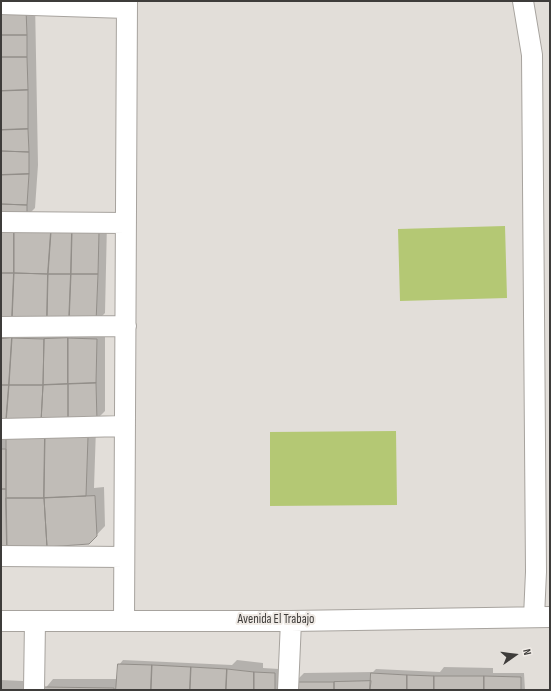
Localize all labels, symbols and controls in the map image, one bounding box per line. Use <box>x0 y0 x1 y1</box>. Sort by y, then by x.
street label: Avenida El Trabajo <box>238 612 314 628</box>
north arrow <box>495 635 535 675</box>
text: N <box>520 648 534 656</box>

